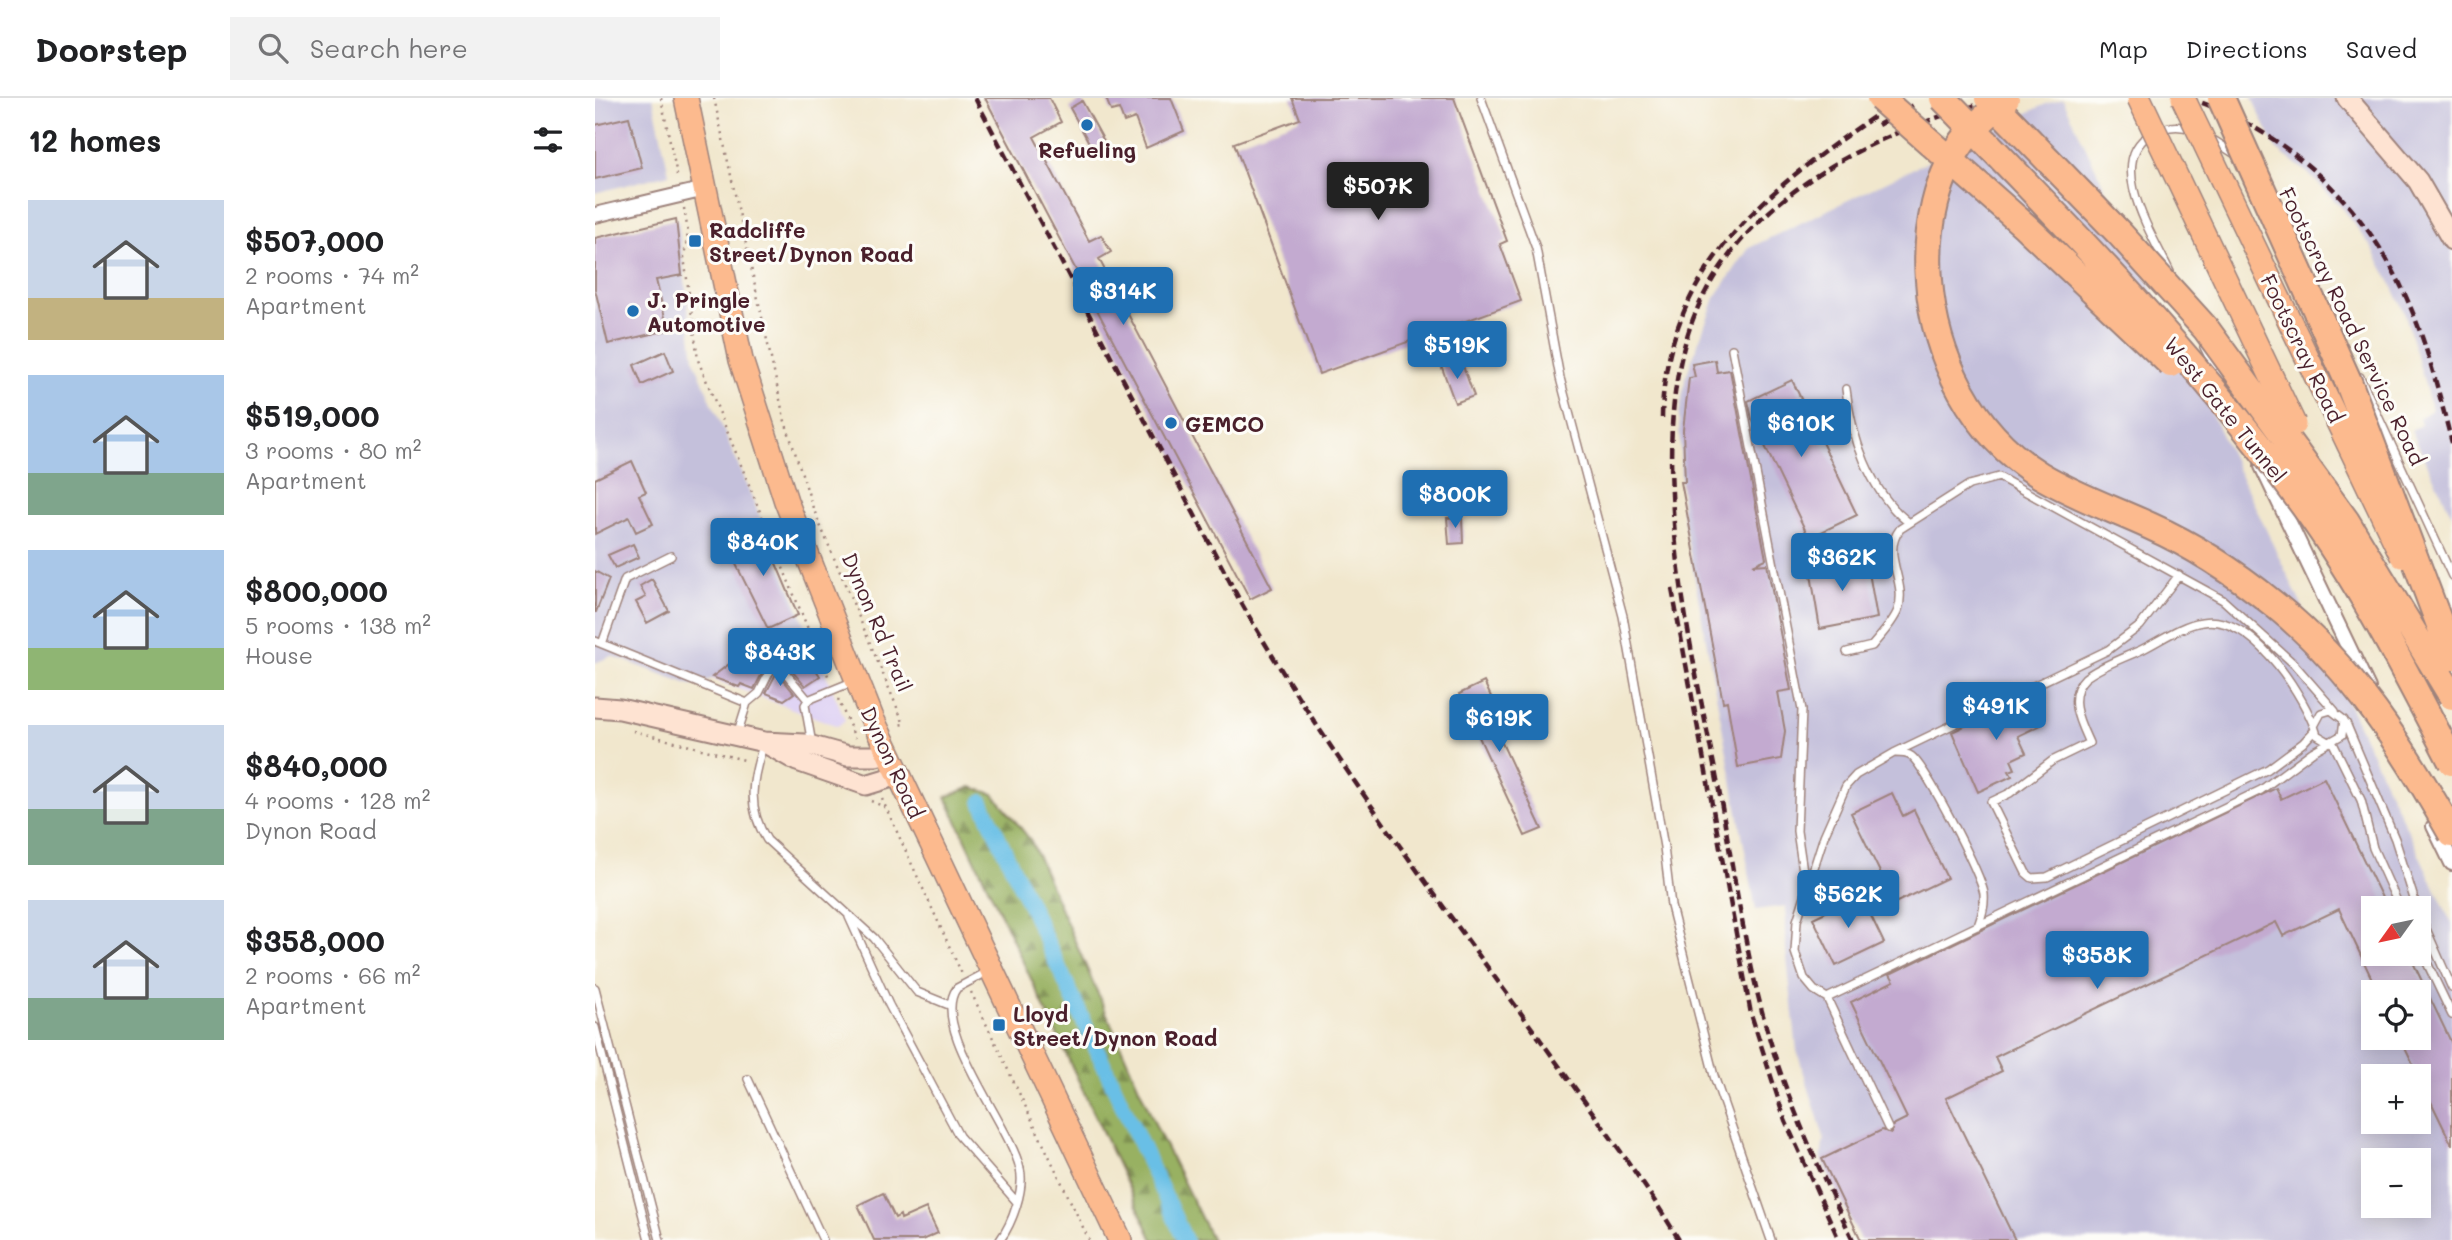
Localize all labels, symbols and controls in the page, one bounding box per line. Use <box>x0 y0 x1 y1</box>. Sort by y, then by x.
search box <box>230 17 720 80</box>
text: Doorstep <box>35 27 188 70</box>
icon: search <box>254 29 292 67</box>
text: Search here <box>310 31 468 65</box>
text: Map <box>2099 33 2148 64</box>
text: Directions <box>2186 33 2308 64</box>
text: Saved <box>2346 33 2417 64</box>
marker: Refueling <box>1079 117 1095 133</box>
text: 12 homes <box>28 120 161 160</box>
icon: filters <box>529 121 567 159</box>
place label: Refueling <box>1038 136 1136 163</box>
pin: $507K <box>1329 162 1427 222</box>
text: $507K <box>1343 170 1413 200</box>
street label: Footscray Road Service Road <box>2275 183 2431 469</box>
place label: Radcliffe Street/Dynon Road <box>709 216 913 268</box>
text: $507,000 <box>245 220 384 260</box>
icon: home <box>84 228 168 312</box>
marker: Radcliffe Street/Dynon Road <box>687 233 703 249</box>
text: 2 rooms · 74 m² <box>245 260 419 290</box>
pin: $314K <box>1074 268 1172 327</box>
street label: Footscray Road <box>2256 270 2350 426</box>
text: $314K <box>1089 275 1157 305</box>
place label: J. Pringle Automotive <box>647 286 765 337</box>
text: Apartment <box>245 290 367 320</box>
marker: J. Pringle Automotive <box>625 303 641 319</box>
pin: $519K <box>1408 322 1506 381</box>
text: $519K <box>1424 329 1490 359</box>
street label: West Gate Tunnel <box>2159 331 2293 487</box>
text: $519,000 <box>245 395 379 435</box>
pin: $610K <box>1752 400 1850 459</box>
icon: home <box>84 403 168 487</box>
text: $610K <box>1767 407 1835 437</box>
place label: GEMCO <box>1185 410 1264 437</box>
marker: GEMCO <box>1163 415 1179 431</box>
text: 3 rooms · 80 m² <box>245 435 421 465</box>
text: Apartment <box>245 465 367 495</box>
pin: $800K <box>1406 470 1504 530</box>
text: $800K <box>1418 478 1492 508</box>
pin: $840K <box>714 518 812 578</box>
text: $840K <box>727 526 799 556</box>
pin: $362K <box>1793 533 1891 593</box>
text: $362K <box>1807 541 1877 571</box>
street label: Dynon Rd Trail <box>837 548 919 696</box>
text: $800,000 <box>245 570 388 610</box>
icon: home <box>84 578 168 662</box>
text: 5 rooms · 138 m² <box>245 610 431 640</box>
pin: $843K <box>731 628 829 688</box>
text: $843K <box>744 636 816 666</box>
text: House <box>245 640 313 670</box>
pin: $491K <box>1947 682 2045 742</box>
text: $491K <box>1962 690 2030 720</box>
pin: $619K <box>1450 694 1548 754</box>
street label: Dynon Road <box>855 702 931 822</box>
text: $619K <box>1465 702 1533 732</box>
text: $840,000 <box>245 745 388 785</box>
icon: home <box>84 753 168 837</box>
text: 4 rooms · 128 m² <box>245 785 430 815</box>
text: Dynon Road <box>245 815 377 845</box>
pin: $562K <box>1799 870 1897 930</box>
text: $562K <box>1813 878 1883 908</box>
north arrow <box>2361 896 2431 966</box>
map controls <box>2361 896 2431 1218</box>
text: $358,000 <box>245 920 385 960</box>
icon: home <box>84 928 168 1012</box>
pin: $358K <box>2048 932 2146 991</box>
text: $358K <box>2062 939 2132 969</box>
text: 2 rooms · 66 m² <box>245 960 420 990</box>
button: locate <box>2361 980 2431 1050</box>
text: Apartment <box>245 990 367 1020</box>
place label: Lloyd Street/Dynon Road <box>1013 1000 1217 1052</box>
marker: Lloyd Street/Dynon Road <box>991 1017 1007 1033</box>
button: + <box>2361 1064 2431 1134</box>
button: − <box>2361 1148 2431 1218</box>

